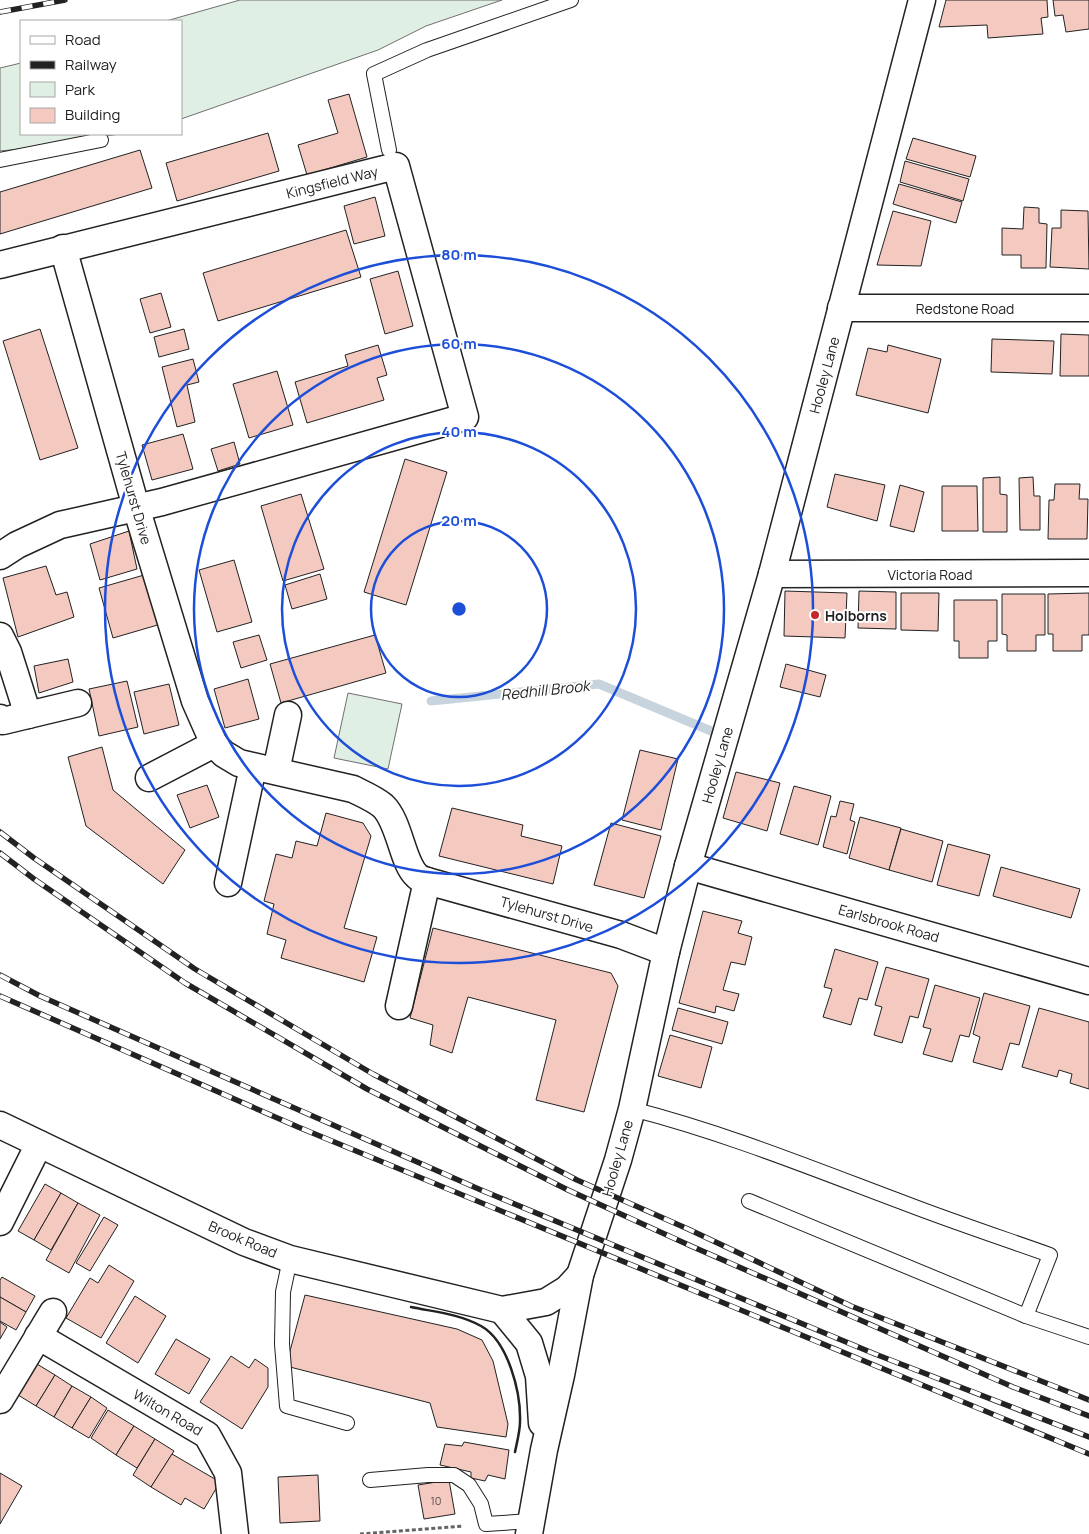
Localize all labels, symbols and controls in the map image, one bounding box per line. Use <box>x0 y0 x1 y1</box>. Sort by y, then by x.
legend <box>20 20 182 135</box>
text: Road <box>65 29 101 50</box>
text: Railway <box>65 54 117 75</box>
text: Park <box>65 79 95 100</box>
text: Building <box>65 104 120 125</box>
street label: Kingsfield Way <box>284 161 380 203</box>
text: 80 m <box>441 244 477 265</box>
street label: Redstone Road <box>916 299 1014 318</box>
text: 60 m <box>441 333 477 354</box>
street label: Hooley Lane <box>805 334 843 416</box>
text: 40 m <box>441 421 477 442</box>
street label: Tylehurst Drive <box>112 449 156 547</box>
text: 20 m <box>441 510 477 531</box>
street label: Victoria Road <box>888 565 972 584</box>
centre of rings <box>450 600 468 618</box>
place label: Holborns <box>825 606 887 625</box>
marker: Holborns <box>809 609 821 621</box>
water label: Redhill Brook <box>500 675 593 705</box>
street label: Hooley Lane <box>697 724 737 806</box>
street label: Tylehurst Drive <box>498 892 596 936</box>
street label: Earlsbrook Road <box>836 900 942 946</box>
street label: Hooley Lane <box>597 1117 637 1199</box>
street label: Brook Road <box>206 1216 280 1262</box>
street label: Wilton Road <box>130 1384 206 1440</box>
house number: 10 <box>430 1493 442 1508</box>

